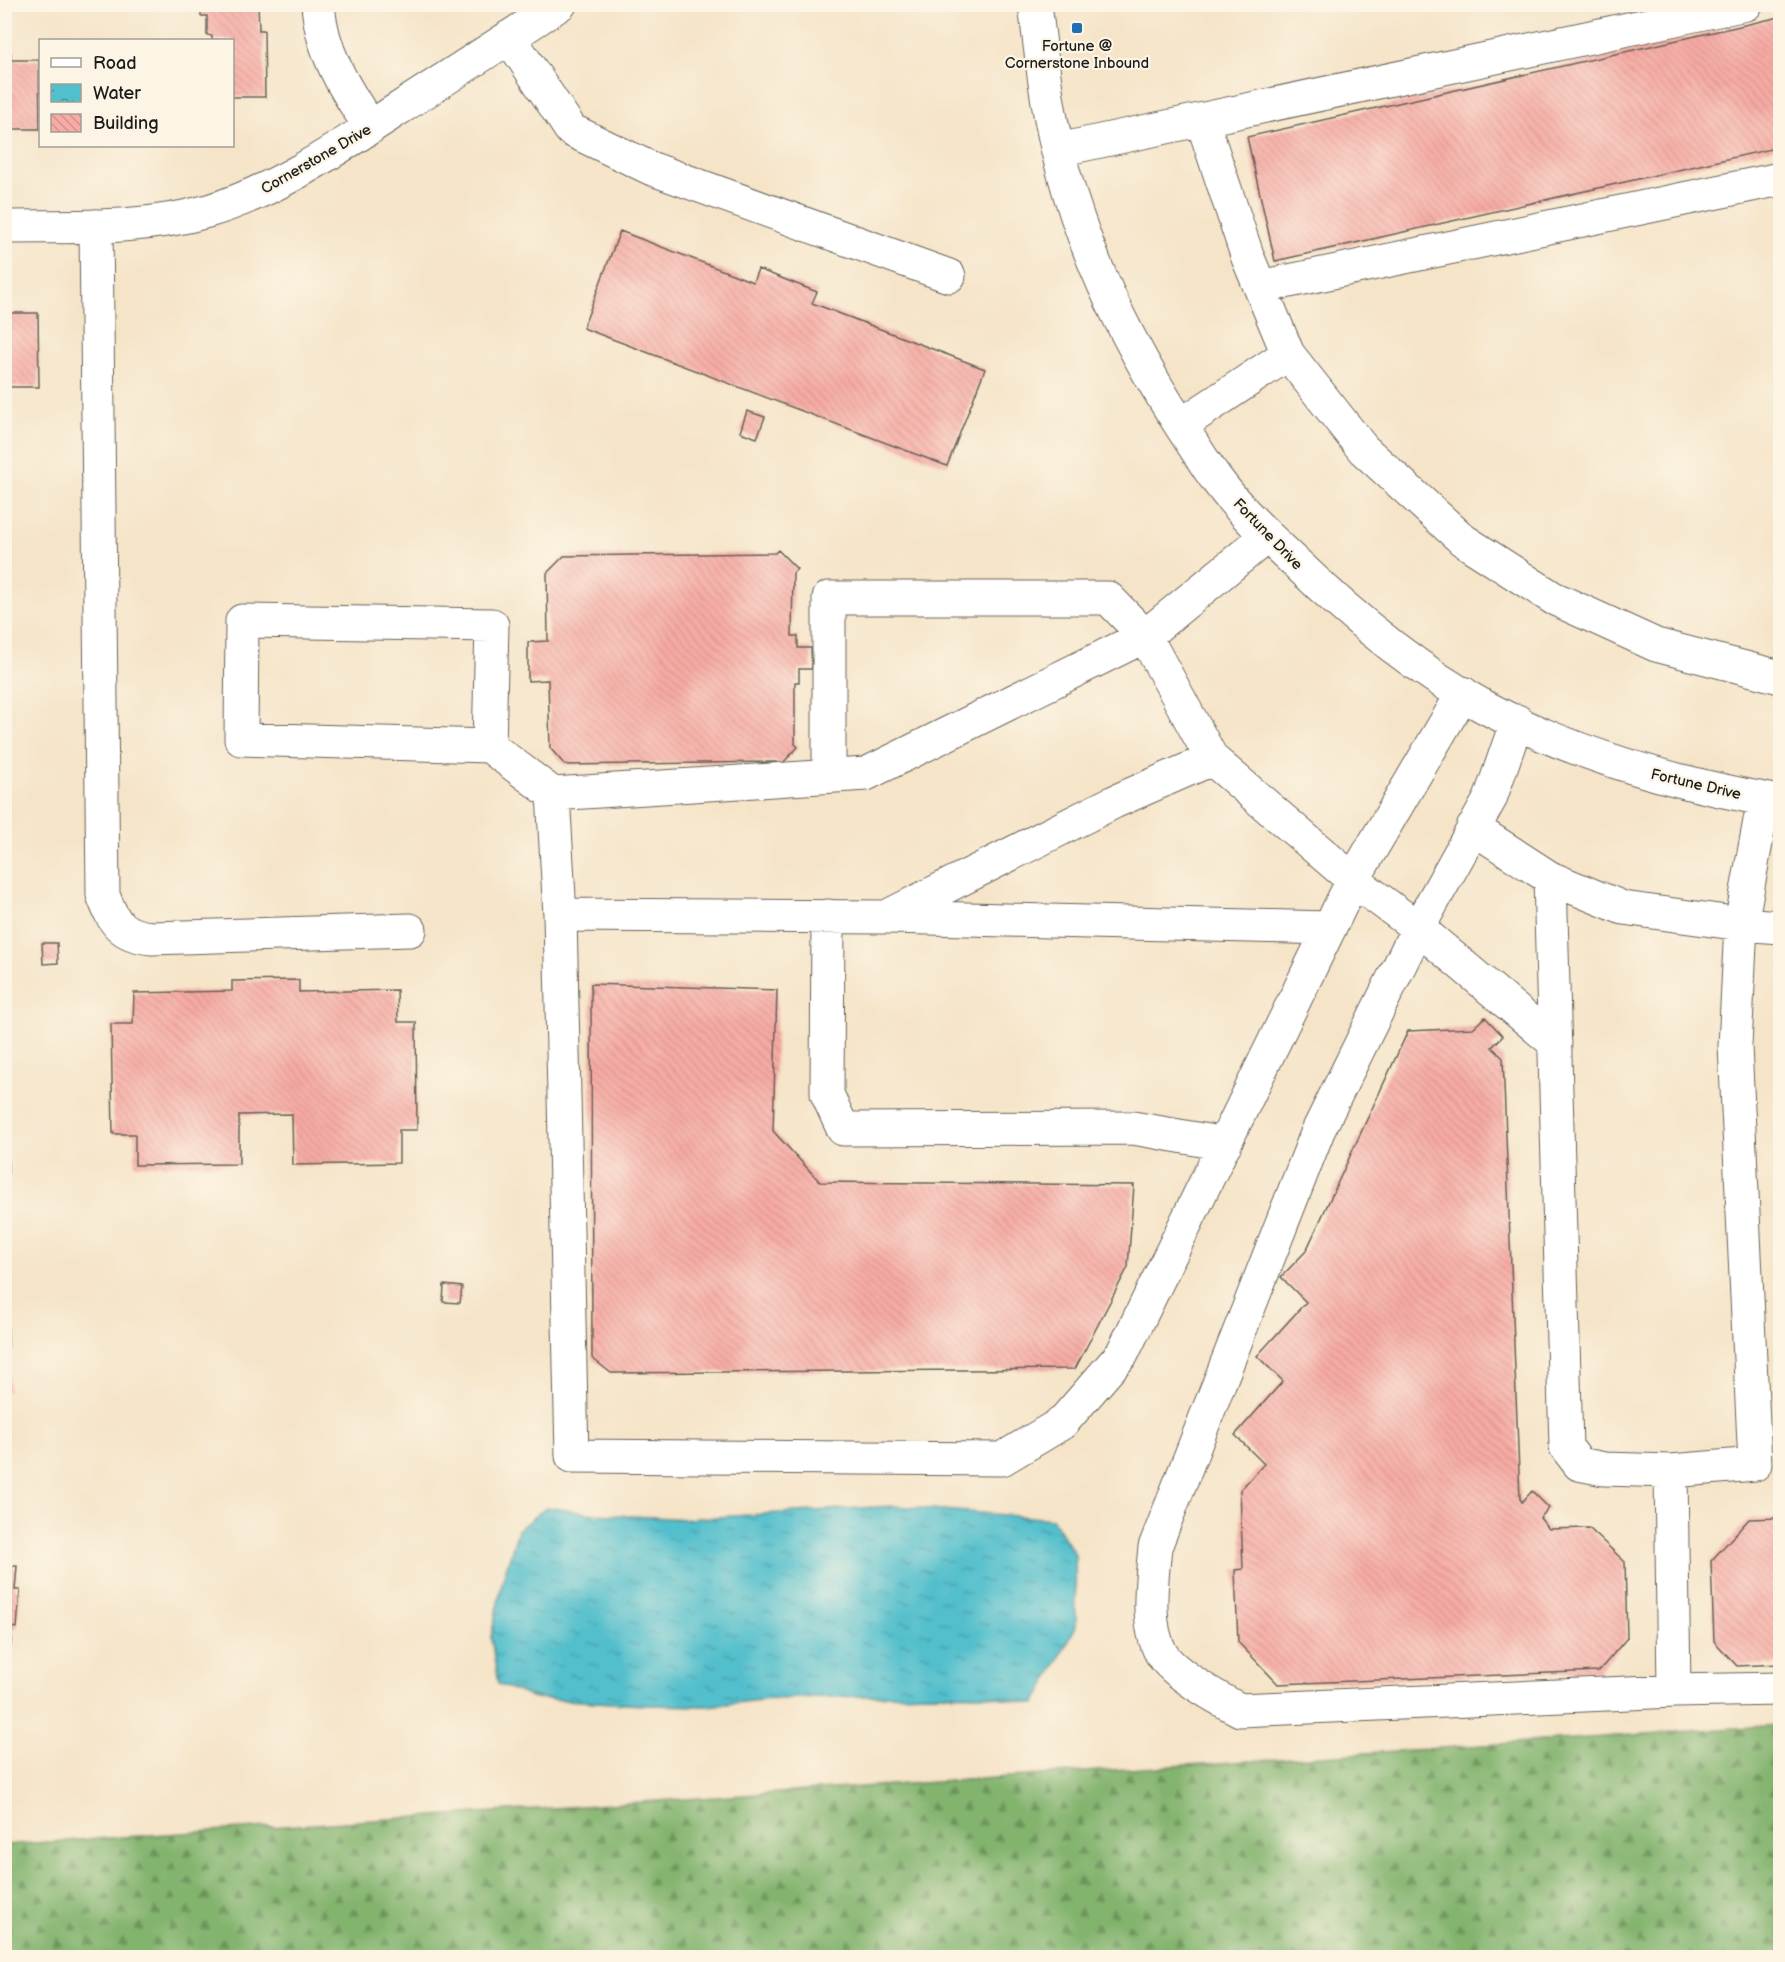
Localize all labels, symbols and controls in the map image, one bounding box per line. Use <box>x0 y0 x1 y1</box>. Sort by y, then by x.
marker: Fortune @ Cornerstone Inbound <box>1070 21 1084 35</box>
place label: Fortune @ Cornerstone Inbound <box>1005 37 1149 73</box>
legend <box>39 39 234 147</box>
text: Road <box>93 53 137 74</box>
text: Water <box>93 83 141 104</box>
text: Building <box>93 113 159 134</box>
street label: Cornerstone Drive <box>258 120 375 199</box>
street label: Fortune Drive <box>1229 495 1307 574</box>
street label: Fortune Drive <box>1649 765 1743 804</box>

